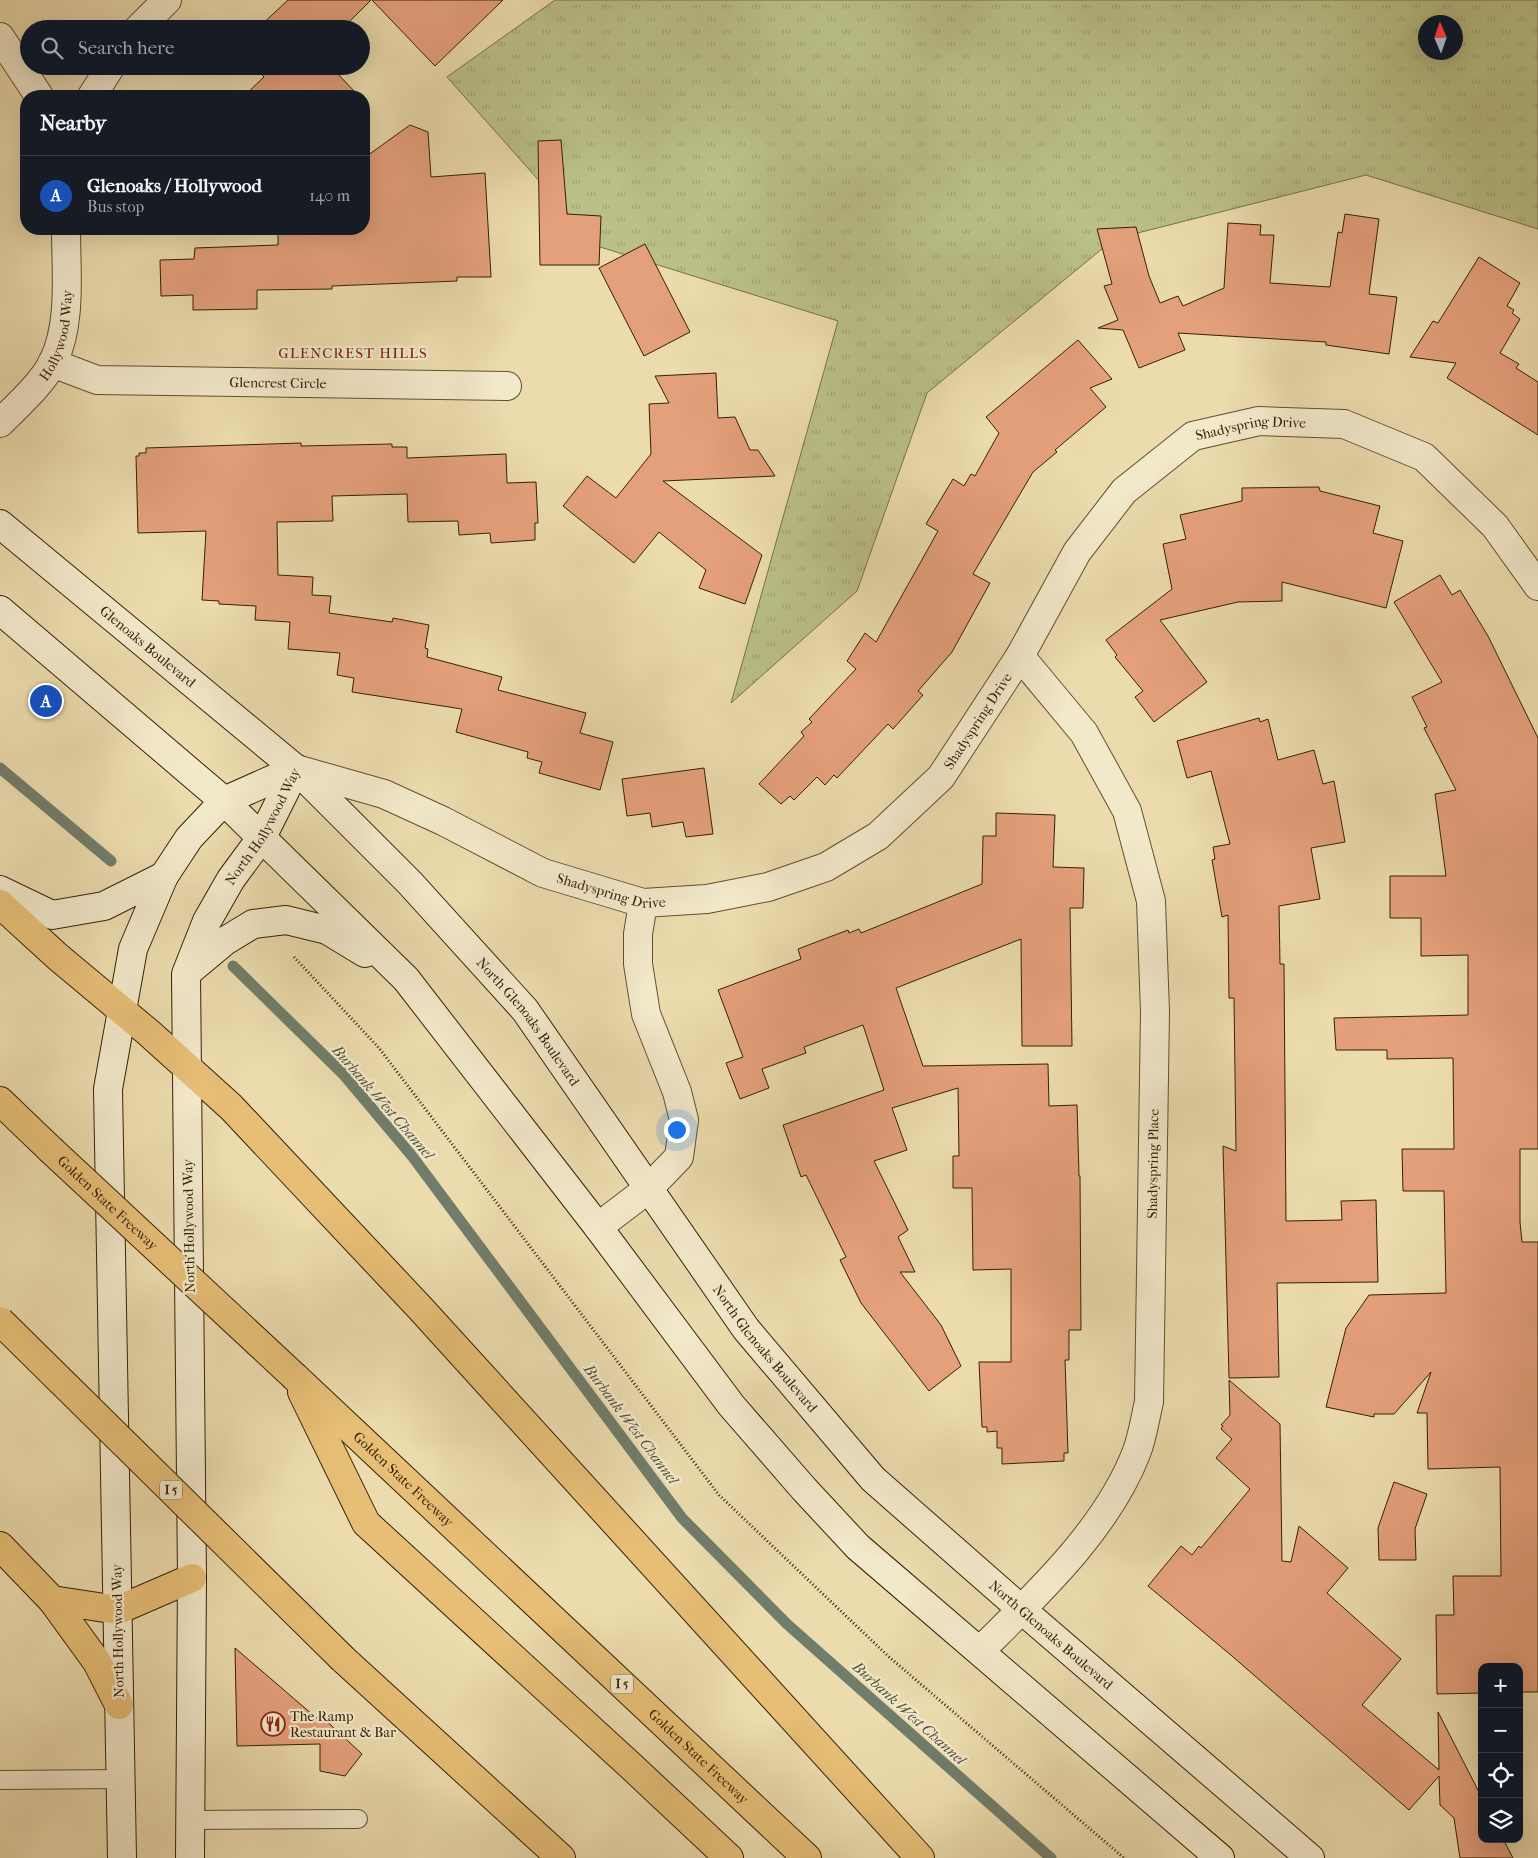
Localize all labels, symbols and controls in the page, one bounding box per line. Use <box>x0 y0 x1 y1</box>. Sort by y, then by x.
north arrow <box>1418 15 1463 60</box>
search box <box>20 20 370 75</box>
icon: search <box>38 34 66 62</box>
text: Search here <box>78 37 174 59</box>
text: Nearby <box>40 111 106 135</box>
text: Glenoaks / Hollywood <box>87 175 262 197</box>
text: A <box>51 186 61 205</box>
text: 140 m <box>309 186 350 205</box>
text: Bus stop <box>87 197 144 216</box>
street label: Hollywood Way <box>35 289 75 384</box>
district label: GLENCREST HILLS <box>278 344 428 362</box>
street label: Glencrest Circle <box>229 373 327 392</box>
street label: Shadyspring Drive <box>1194 412 1306 444</box>
street label: Glenoaks Boulevard <box>97 602 199 691</box>
street label: Shadyspring Drive <box>940 669 1015 772</box>
pin: A <box>30 682 62 720</box>
street label: North Hollywood Way <box>221 765 304 888</box>
street label: Shadyspring Drive <box>555 869 666 912</box>
street label: North Glenoaks Boulevard <box>473 954 584 1089</box>
water label: Burbank West Channel <box>328 1040 439 1165</box>
street label: Shadyspring Place <box>1143 1109 1162 1219</box>
your location <box>664 1117 690 1143</box>
street label: Golden State Freeway <box>54 1152 162 1254</box>
street label: North Hollywood Way <box>179 1159 199 1293</box>
street label: North Glenoaks Boulevard <box>709 1281 821 1416</box>
water label: Burbank West Channel <box>579 1360 683 1489</box>
street label: Golden State Freeway <box>350 1428 458 1531</box>
road number: I 5 <box>160 1480 182 1500</box>
street label: North Hollywood Way <box>108 1564 128 1698</box>
street label: North Glenoaks Boulevard <box>986 1576 1117 1693</box>
water label: Burbank West Channel <box>848 1657 971 1770</box>
map controls <box>1478 1663 1523 1843</box>
button: + <box>1478 1663 1523 1708</box>
road number: I 5 <box>611 1675 633 1694</box>
street label: Golden State Freeway <box>645 1705 753 1808</box>
place label: The Ramp Restaurant & Bar <box>290 1708 396 1741</box>
button: − <box>1478 1708 1523 1753</box>
restaurant icon: The Ramp Restaurant & Bar <box>260 1711 286 1737</box>
button: locate <box>1478 1753 1523 1798</box>
button: layers <box>1478 1798 1523 1843</box>

